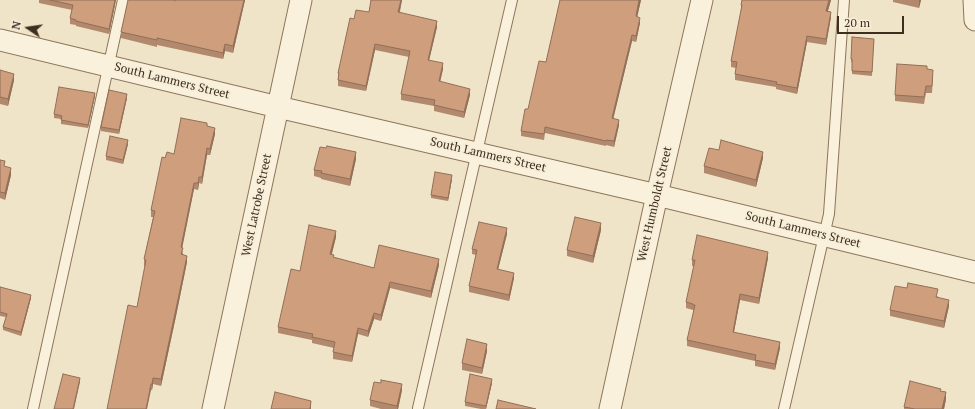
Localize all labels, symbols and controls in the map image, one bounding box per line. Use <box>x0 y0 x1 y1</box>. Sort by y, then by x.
north arrow <box>8 8 48 48</box>
scale bar <box>839 8 906 34</box>
text: 20 m <box>844 15 870 30</box>
text: N <box>9 20 24 31</box>
street label: South Lammers Street <box>113 60 231 102</box>
street label: South Lammers Street <box>429 135 547 175</box>
street label: West Humboldt Street <box>635 145 675 263</box>
street label: West Latrobe Street <box>239 152 275 258</box>
street label: South Lammers Street <box>744 209 862 251</box>

